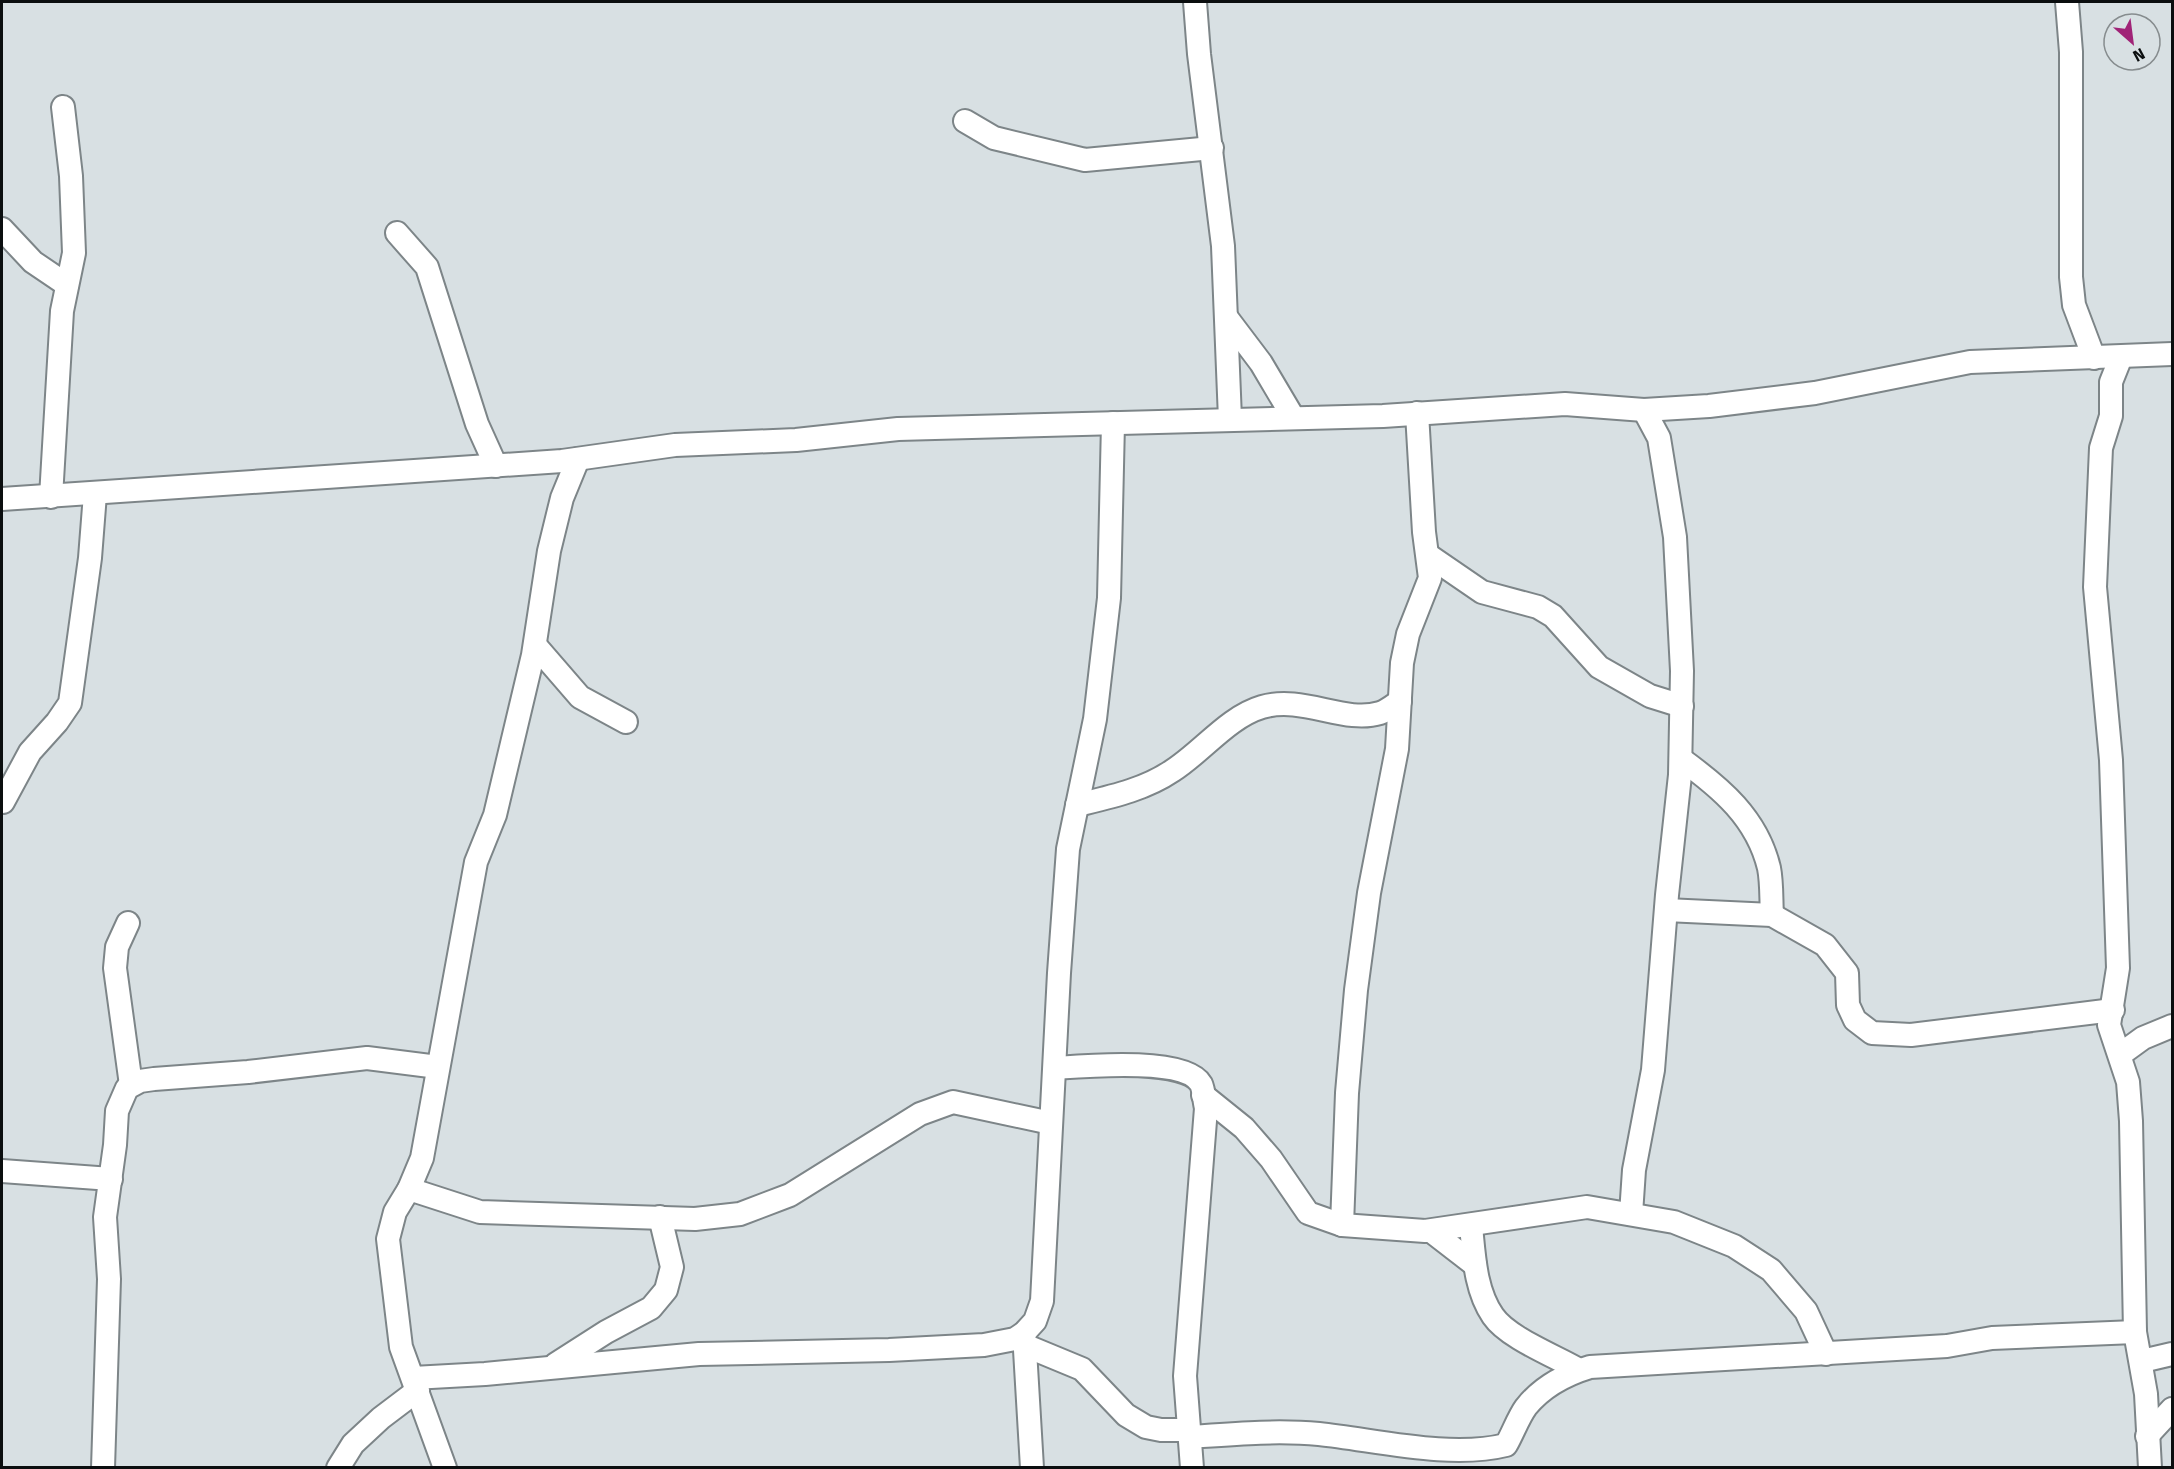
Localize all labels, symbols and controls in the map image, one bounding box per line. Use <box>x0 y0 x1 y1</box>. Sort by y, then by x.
north arrow <box>2102 12 2162 72</box>
text: N <box>2130 44 2148 66</box>

